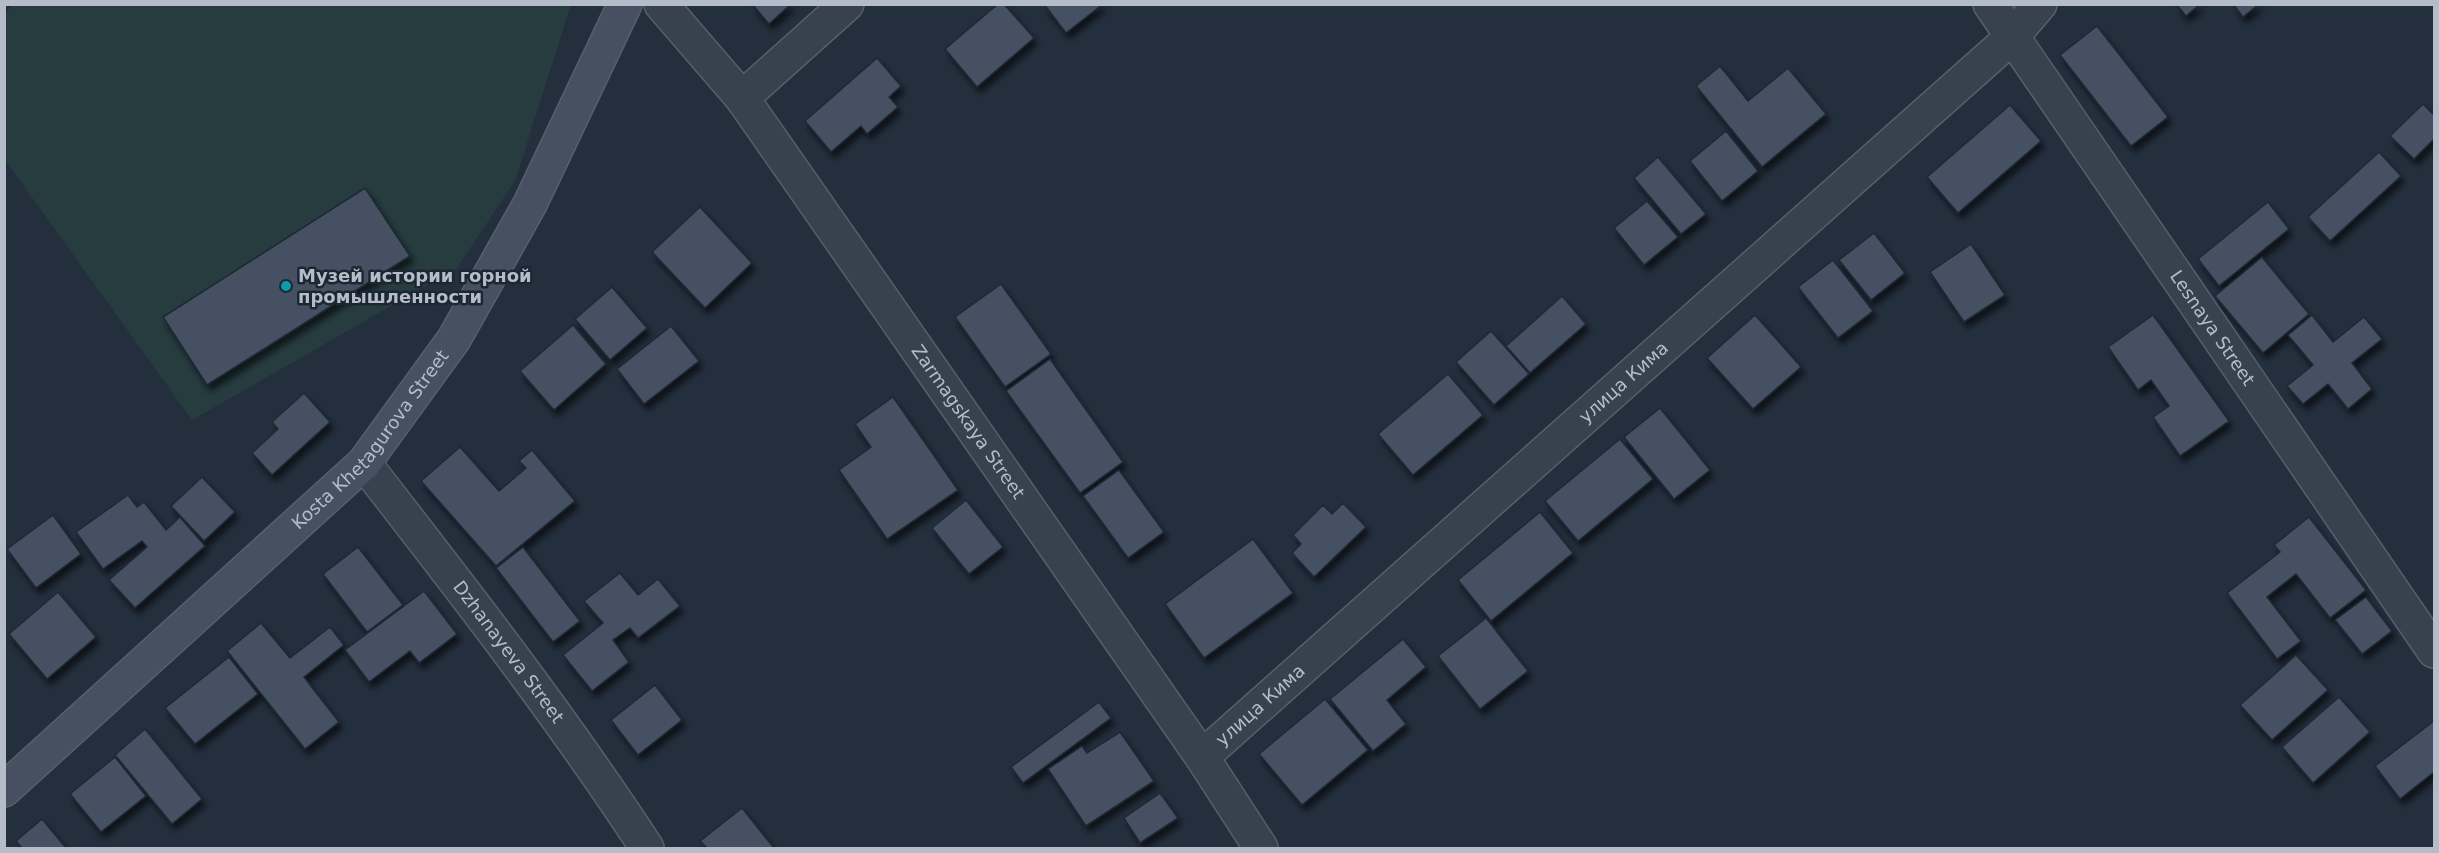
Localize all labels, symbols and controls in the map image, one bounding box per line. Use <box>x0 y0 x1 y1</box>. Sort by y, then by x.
place label: Музей истории горной промышленности <box>298 265 532 307</box>
street label: Lesnaya Street <box>2166 266 2260 389</box>
marker: Музей истории горной промышленности <box>279 279 293 293</box>
street label: улица Кима <box>1574 337 1672 427</box>
street label: Zarmagskaya Street <box>907 340 1029 503</box>
street label: Kosta Khetagurova Street <box>287 346 453 533</box>
street label: Dzhanayeva Street <box>449 577 569 727</box>
street label: улица Кима <box>1211 660 1309 750</box>

